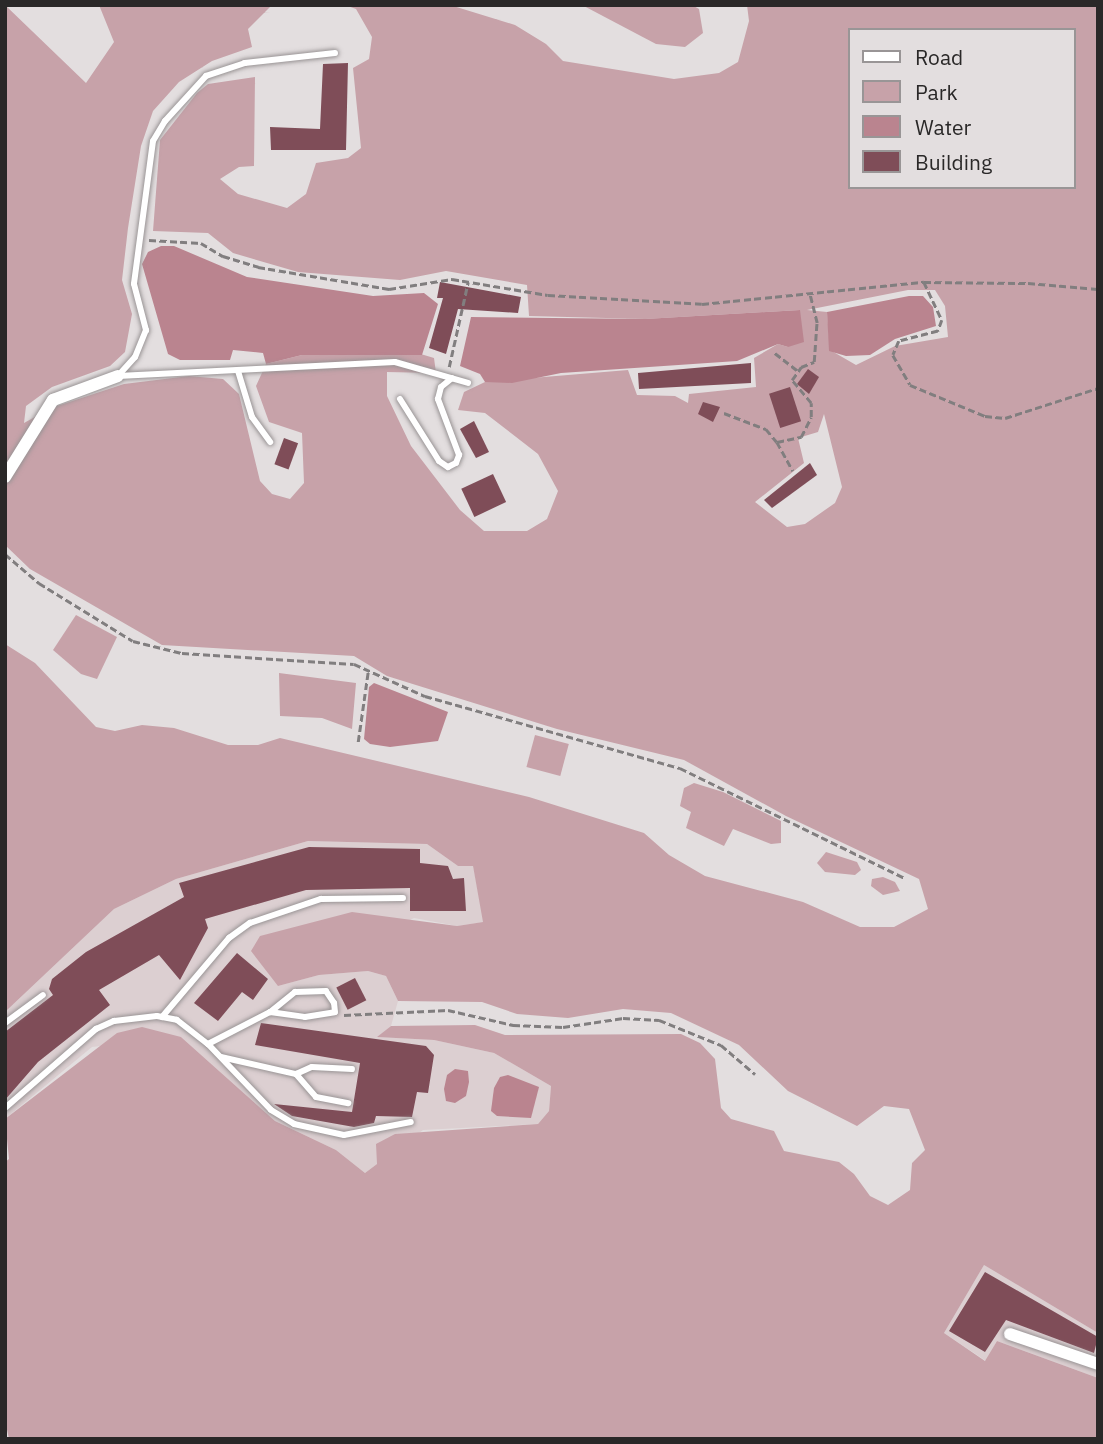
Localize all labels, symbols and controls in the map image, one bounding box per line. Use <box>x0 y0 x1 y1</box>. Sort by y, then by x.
legend <box>848 28 1075 189</box>
text: Road <box>915 43 963 71</box>
text: Park <box>915 78 958 106</box>
text: Water <box>915 113 971 141</box>
text: Building <box>915 148 992 176</box>

